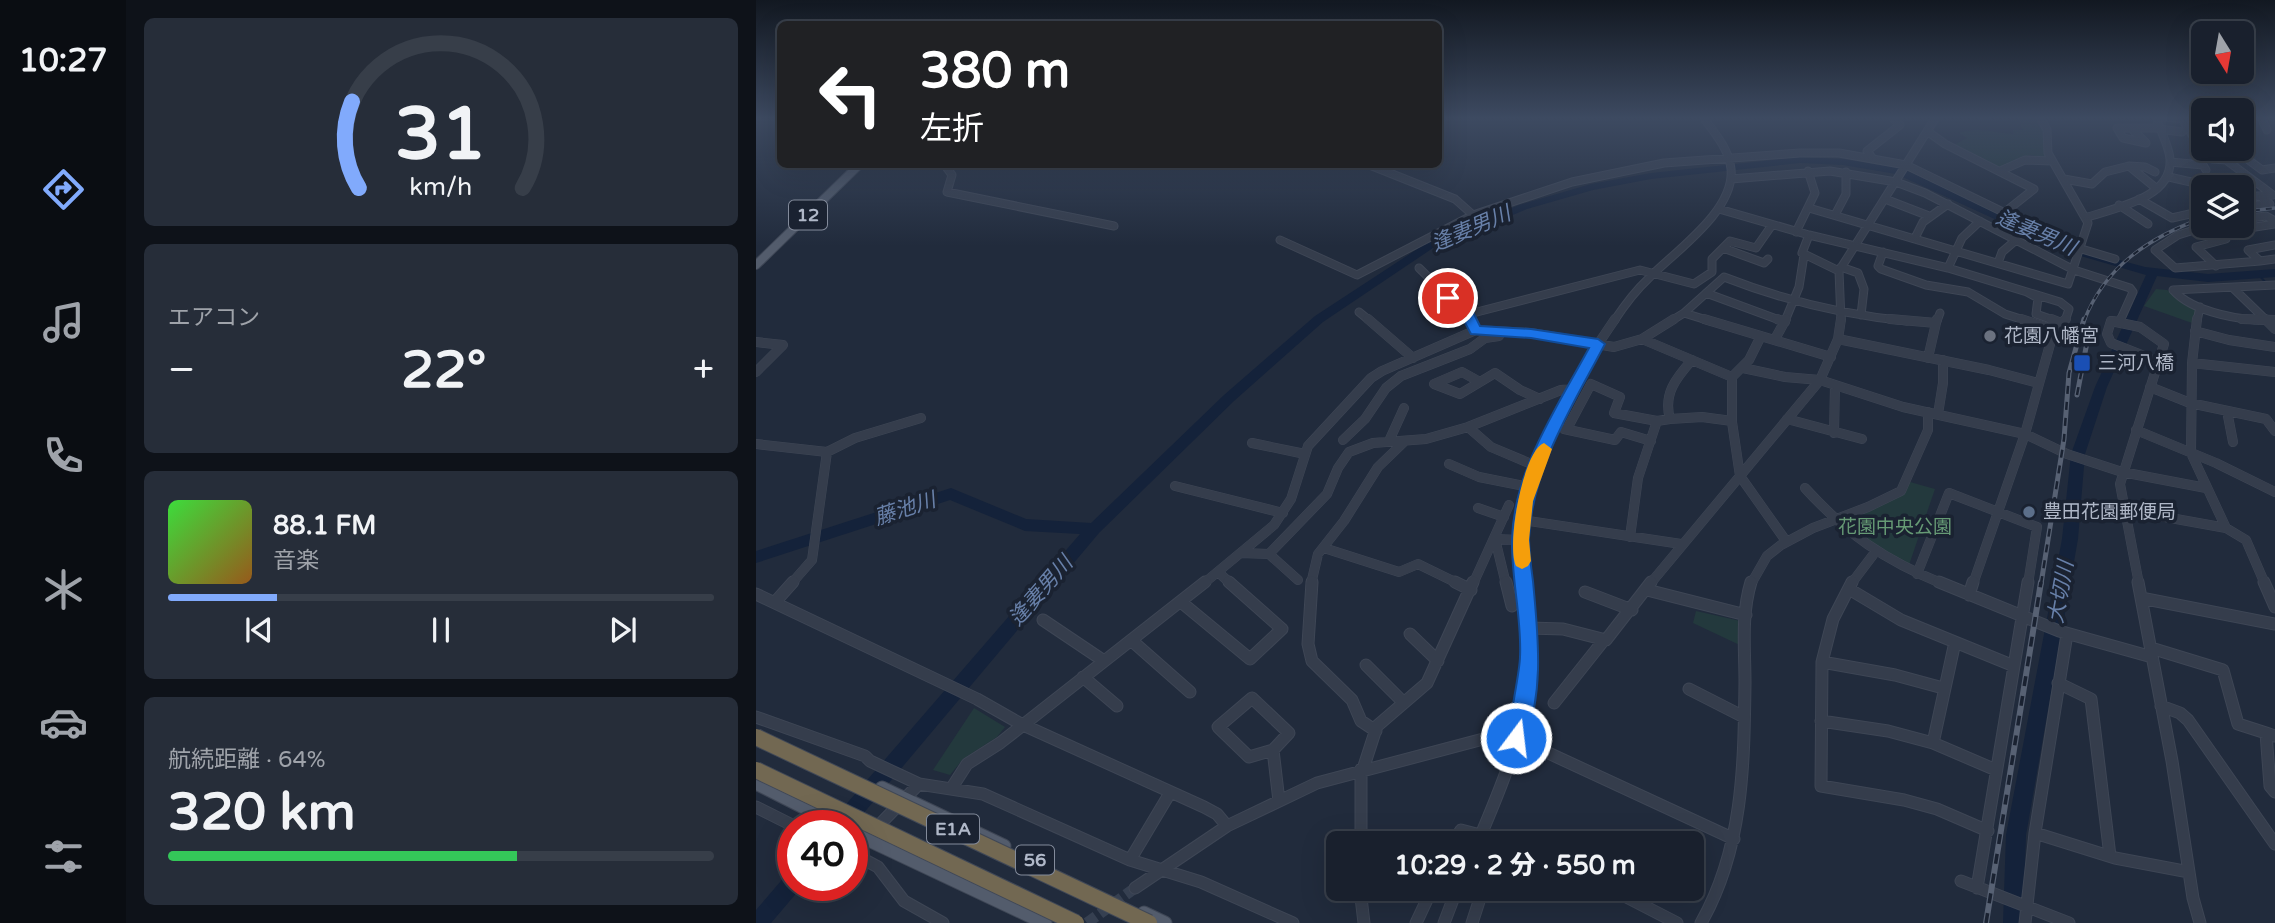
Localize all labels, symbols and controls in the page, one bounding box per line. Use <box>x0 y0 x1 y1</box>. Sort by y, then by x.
north arrow <box>2191 21 2254 84</box>
map controls <box>2191 21 2254 238</box>
text: 10:27 <box>19 42 107 80</box>
text: 380 m <box>920 42 1070 101</box>
icon: left <box>805 49 896 140</box>
text: 31 <box>395 92 487 180</box>
button: sound <box>2191 98 2254 161</box>
text: 左折 <box>920 110 984 148</box>
icon: directions <box>39 165 88 214</box>
text: km/h <box>410 172 472 202</box>
button: layers <box>2191 175 2254 238</box>
road number: 12 <box>789 200 827 230</box>
water label: 逢妻男川 <box>1427 200 1516 257</box>
water label: 逢妻男川 <box>1992 205 2081 262</box>
pin <box>1418 268 1478 328</box>
icon: arrive <box>1429 279 1467 317</box>
icon: music <box>39 298 88 347</box>
text: エアコン <box>168 304 260 332</box>
place label: 花園八幡宮 <box>2004 325 2099 347</box>
marker: 花園八幡宮 <box>1982 328 1998 344</box>
text: 22° <box>401 339 486 402</box>
text: − <box>168 347 195 393</box>
text: + <box>693 347 714 393</box>
place label: 三河八橋 <box>2098 352 2174 374</box>
marker: 三河八橋 <box>2072 353 2092 373</box>
icon: phone <box>39 431 88 480</box>
water label: 藤池川 <box>871 487 941 531</box>
place label: 豊田花園郵便局 <box>2043 501 2176 523</box>
marker: 豊田花園郵便局 <box>2021 504 2037 520</box>
text: 88.1 FM <box>273 510 376 541</box>
park label: 花園中央公園 <box>1838 516 1952 538</box>
text: 音楽 <box>273 547 319 575</box>
water label: 逢妻男川 <box>1004 550 1079 631</box>
water label: 大切川 <box>2043 557 2079 625</box>
icon: climate <box>39 565 88 614</box>
icon: previous <box>240 611 278 649</box>
icon: pause <box>422 611 460 649</box>
icon: next <box>604 611 642 649</box>
icon: car <box>39 698 88 747</box>
position arrow <box>1479 701 1553 775</box>
text: 航続距離 · 64% <box>168 746 326 774</box>
text: 320 km <box>168 781 356 844</box>
speed limit sign: 40 <box>777 810 868 901</box>
road number: E1A <box>927 814 979 844</box>
icon: filters <box>39 832 88 881</box>
road number: 56 <box>1016 846 1054 874</box>
text: 10:29 · 2 分 · 550 m <box>1394 850 1636 881</box>

